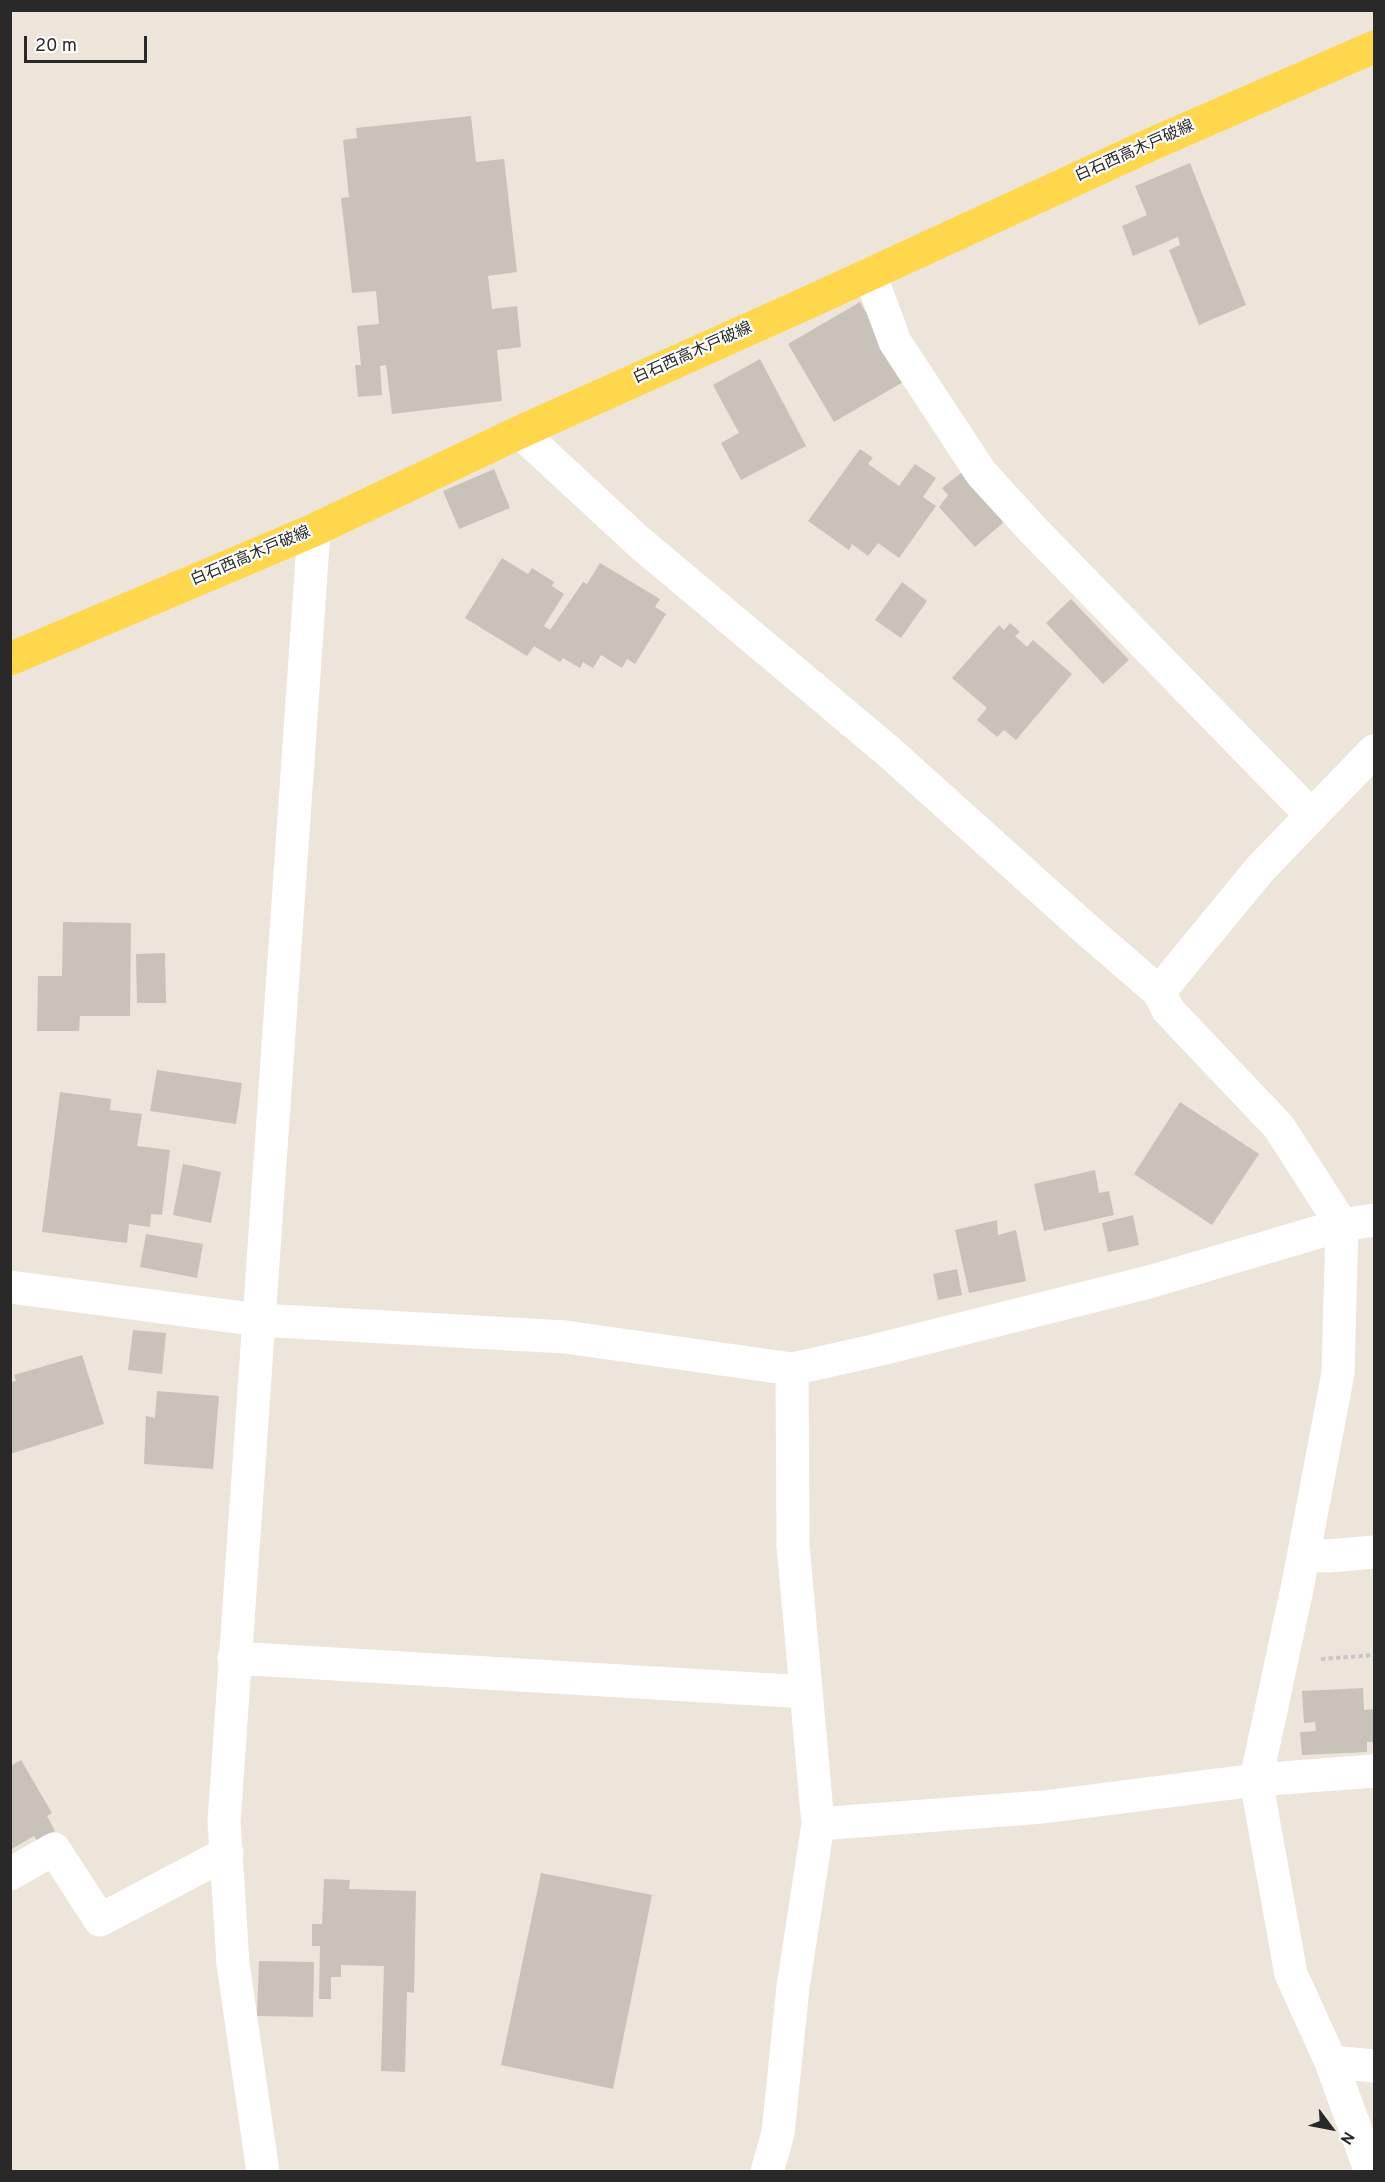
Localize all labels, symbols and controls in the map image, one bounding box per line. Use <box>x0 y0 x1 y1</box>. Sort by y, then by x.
scale bar <box>27 24 150 62</box>
text: 20 m <box>35 35 77 58</box>
street label: 白石西高木戸破線 <box>1073 117 1197 187</box>
street label: 白石西高木戸破線 <box>631 319 755 389</box>
street label: 白石西高木戸破線 <box>188 523 314 591</box>
north arrow <box>1301 2098 1361 2158</box>
text: N <box>1335 2127 1358 2148</box>

